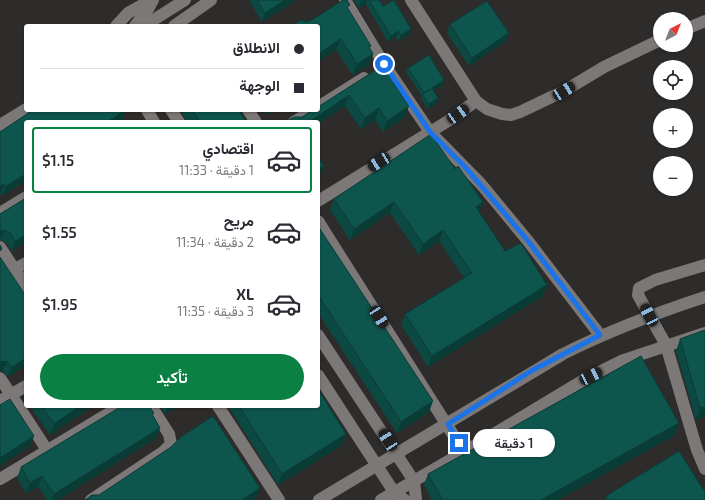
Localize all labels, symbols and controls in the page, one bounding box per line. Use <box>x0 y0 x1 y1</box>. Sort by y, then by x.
north arrow <box>653 12 693 52</box>
map controls <box>653 12 693 196</box>
text: الانطلاق <box>233 38 280 56</box>
route start <box>375 55 393 73</box>
button: locate <box>653 60 693 100</box>
text: الوجهة <box>239 76 280 94</box>
car <box>551 80 577 102</box>
car <box>445 102 471 126</box>
button: + <box>653 108 693 148</box>
text: اقتصادي <box>202 139 254 157</box>
icon: car <box>266 142 302 178</box>
text: $1.15 <box>42 151 74 169</box>
car <box>366 151 392 173</box>
button: − <box>653 156 693 196</box>
text: 1 دقيقة · 11:33 <box>179 162 254 178</box>
text: مريح <box>224 211 254 229</box>
icon: car <box>266 214 302 250</box>
text: $1.55 <box>42 223 77 241</box>
text: 2 دقيقة · 11:34 <box>176 234 254 250</box>
text: XL <box>236 285 254 303</box>
icon: car <box>266 286 302 322</box>
text: $1.95 <box>42 295 77 313</box>
car <box>638 302 660 328</box>
text: 3 دقيقة · 11:35 <box>177 303 254 319</box>
car <box>367 304 391 330</box>
button: تأكيد <box>40 354 304 400</box>
car <box>578 365 604 387</box>
car <box>376 427 400 453</box>
callout: 1 دقيقة <box>473 429 555 457</box>
route end <box>450 434 468 452</box>
text: 1 دقيقة <box>495 435 533 451</box>

